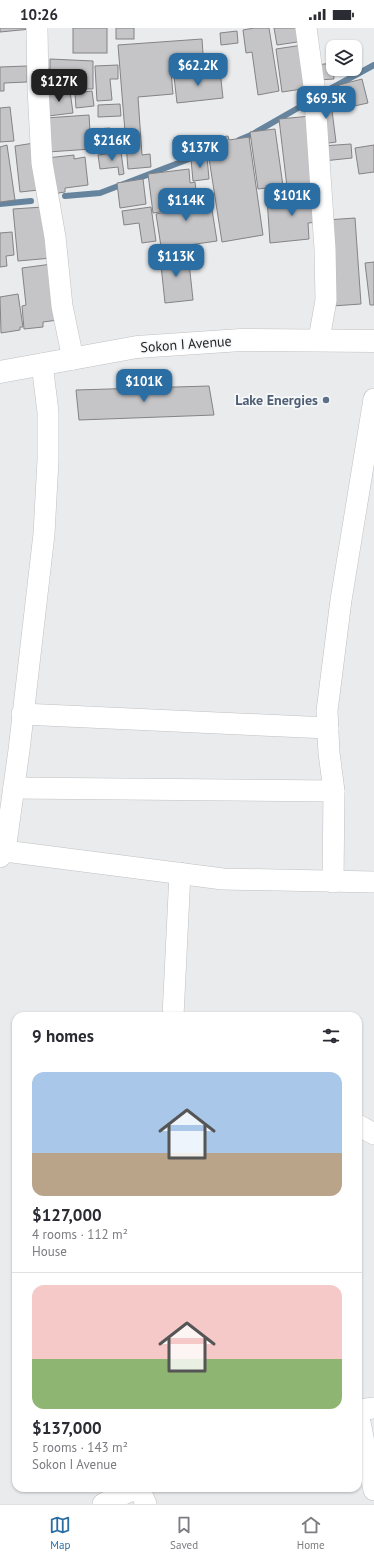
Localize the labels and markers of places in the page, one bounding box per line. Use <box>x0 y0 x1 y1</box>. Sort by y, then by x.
pin: $62.2K <box>165 53 231 87</box>
pin: $127K <box>31 69 87 103</box>
pin: $69.5K <box>293 86 359 120</box>
pin: $216K <box>84 128 140 162</box>
pin: $137K <box>172 135 228 169</box>
pin: $101K <box>264 183 320 217</box>
pin: $114K <box>158 188 214 222</box>
pin: $113K <box>148 244 204 278</box>
pin: $101K <box>116 369 172 403</box>
place label: Lake Energies <box>235 391 318 409</box>
marker: Lake Energies <box>321 395 331 405</box>

